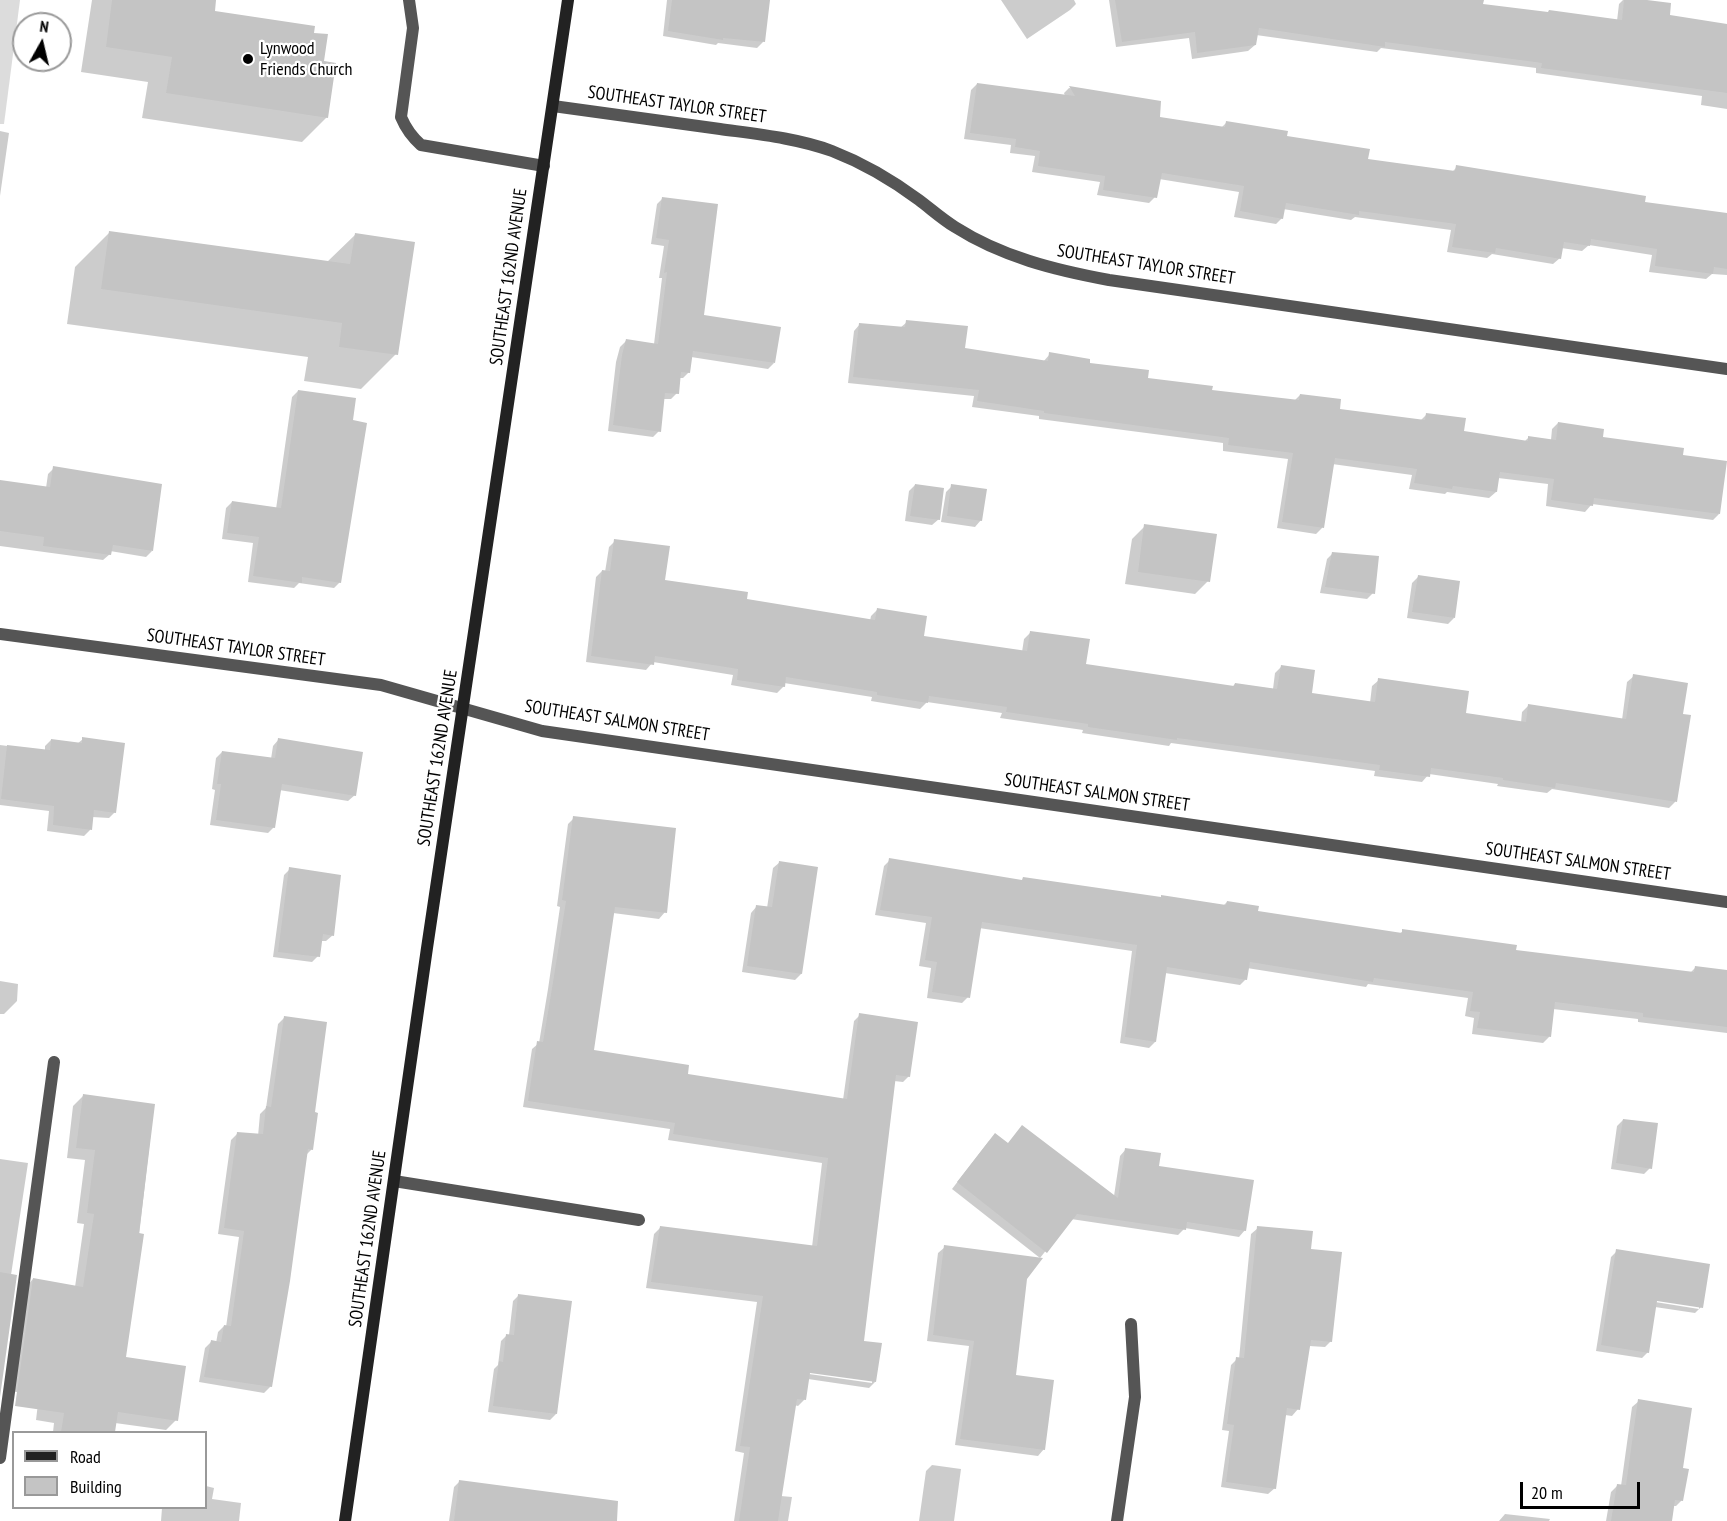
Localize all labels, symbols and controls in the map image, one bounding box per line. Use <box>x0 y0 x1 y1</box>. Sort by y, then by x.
north arrow <box>12 12 72 72</box>
text: N <box>39 16 50 37</box>
place label: Lynwood Friends Church <box>260 38 353 80</box>
marker: Lynwood Friends Church <box>241 52 255 66</box>
street label: SOUTHEAST TAYLOR STREET <box>586 82 768 128</box>
street label: SOUTHEAST 162ND AVENUE <box>486 187 532 367</box>
street label: SOUTHEAST TAYLOR STREET <box>1055 240 1237 290</box>
street label: SOUTHEAST TAYLOR STREET <box>145 625 327 671</box>
street label: SOUTHEAST 162ND AVENUE <box>413 668 463 848</box>
street label: SOUTHEAST SALMON STREET <box>523 696 711 746</box>
street label: SOUTHEAST SALMON STREET <box>1003 769 1191 817</box>
street label: SOUTHEAST SALMON STREET <box>1484 838 1672 886</box>
street label: SOUTHEAST 162ND AVENUE <box>345 1149 391 1329</box>
legend <box>12 1431 207 1509</box>
text: Road <box>70 1445 101 1468</box>
scale bar <box>1523 1470 1643 1508</box>
text: Building <box>70 1475 122 1498</box>
text: 20 m <box>1531 1481 1563 1504</box>

